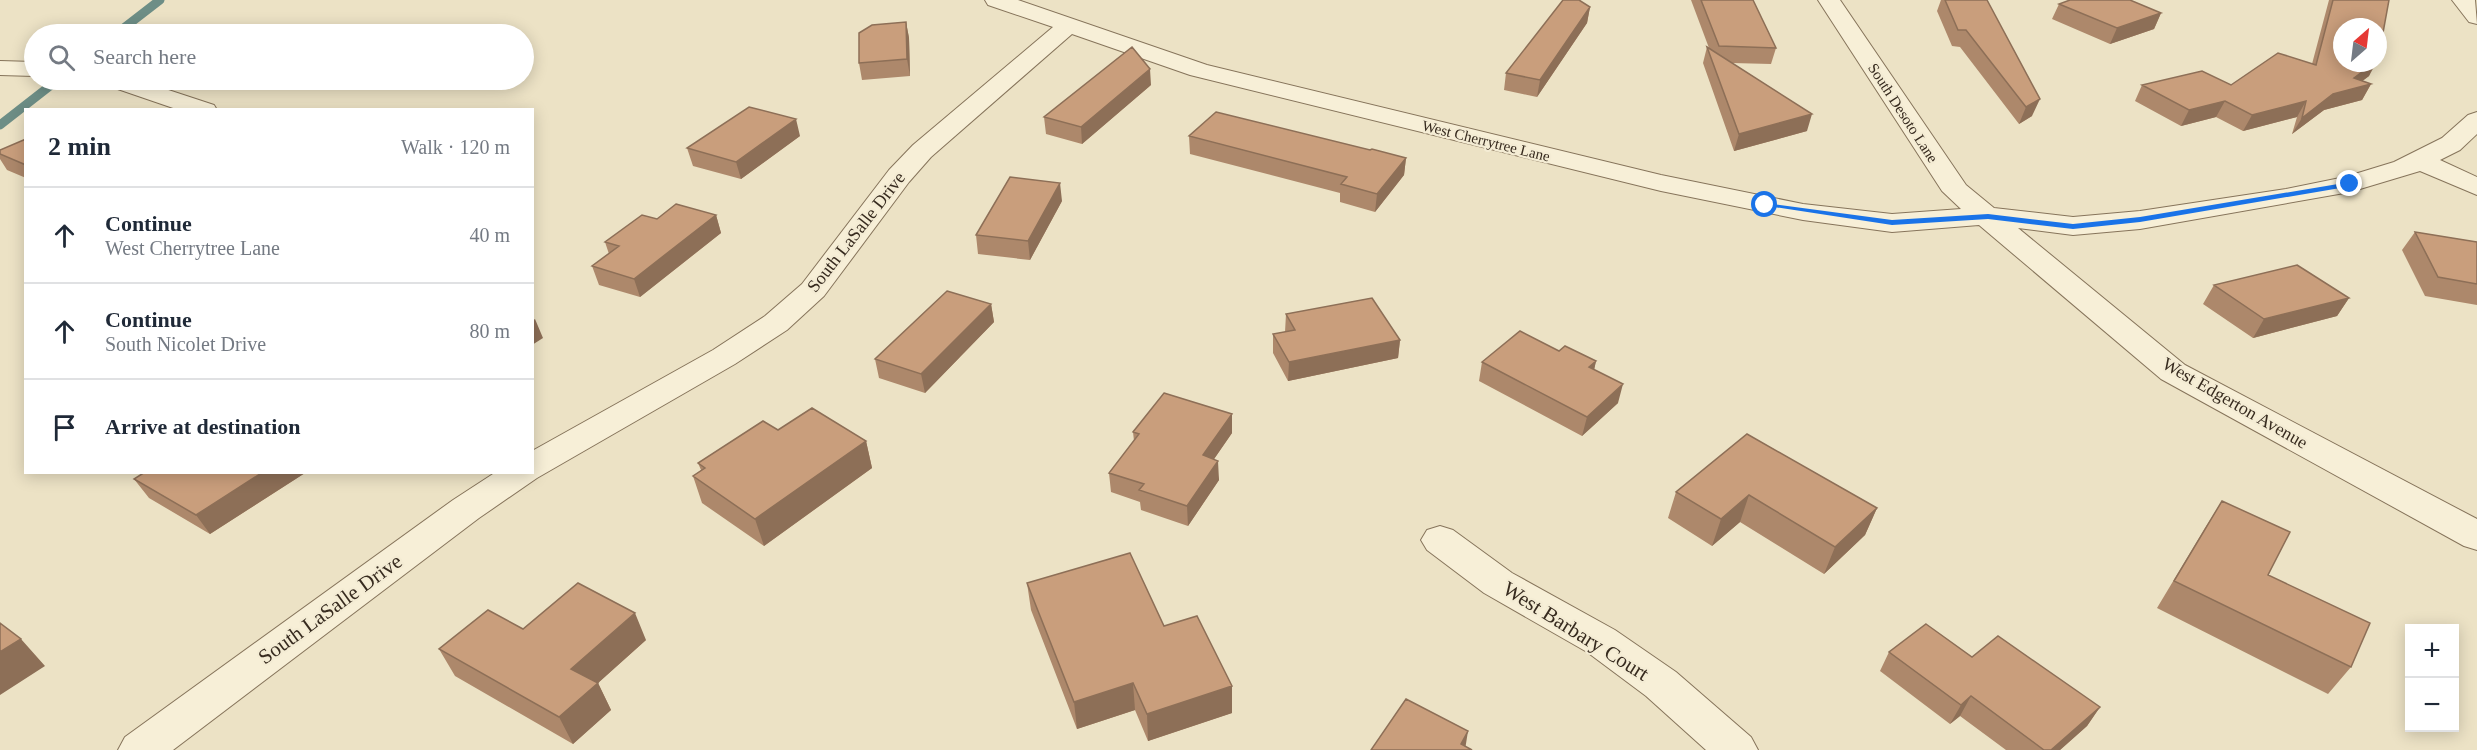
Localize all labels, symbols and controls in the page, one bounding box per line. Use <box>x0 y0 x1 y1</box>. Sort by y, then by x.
north arrow <box>2333 18 2387 72</box>
search box <box>24 24 534 90</box>
icon: search <box>45 41 78 74</box>
text: Search here <box>93 44 196 69</box>
street label: South Desoto Lane <box>1865 60 1941 166</box>
street label: West Cherrytree Lane <box>1420 117 1552 165</box>
text: 2 min <box>48 132 111 161</box>
text: Walk · 120 m <box>401 136 510 158</box>
street label: South LaSalle Drive <box>803 168 909 296</box>
route end <box>2336 170 2362 196</box>
route start <box>1751 191 1777 217</box>
text: Continue <box>105 211 192 236</box>
icon: ahead <box>48 219 81 252</box>
text: 40 m <box>469 224 510 246</box>
text: West Cherrytree Lane <box>105 237 280 259</box>
text: Continue <box>105 307 192 332</box>
icon: ahead <box>48 315 81 348</box>
text: 80 m <box>469 320 510 342</box>
text: South Nicolet Drive <box>105 333 266 355</box>
street label: West Edgerton Avenue <box>2159 353 2311 453</box>
icon: arrive <box>48 411 81 444</box>
text: Arrive at destination <box>105 414 301 439</box>
street label: South LaSalle Drive <box>254 549 406 669</box>
street label: West Barbary Court <box>1499 576 1653 686</box>
map controls <box>2405 624 2459 732</box>
button: + <box>2405 624 2459 678</box>
button: − <box>2405 678 2459 732</box>

